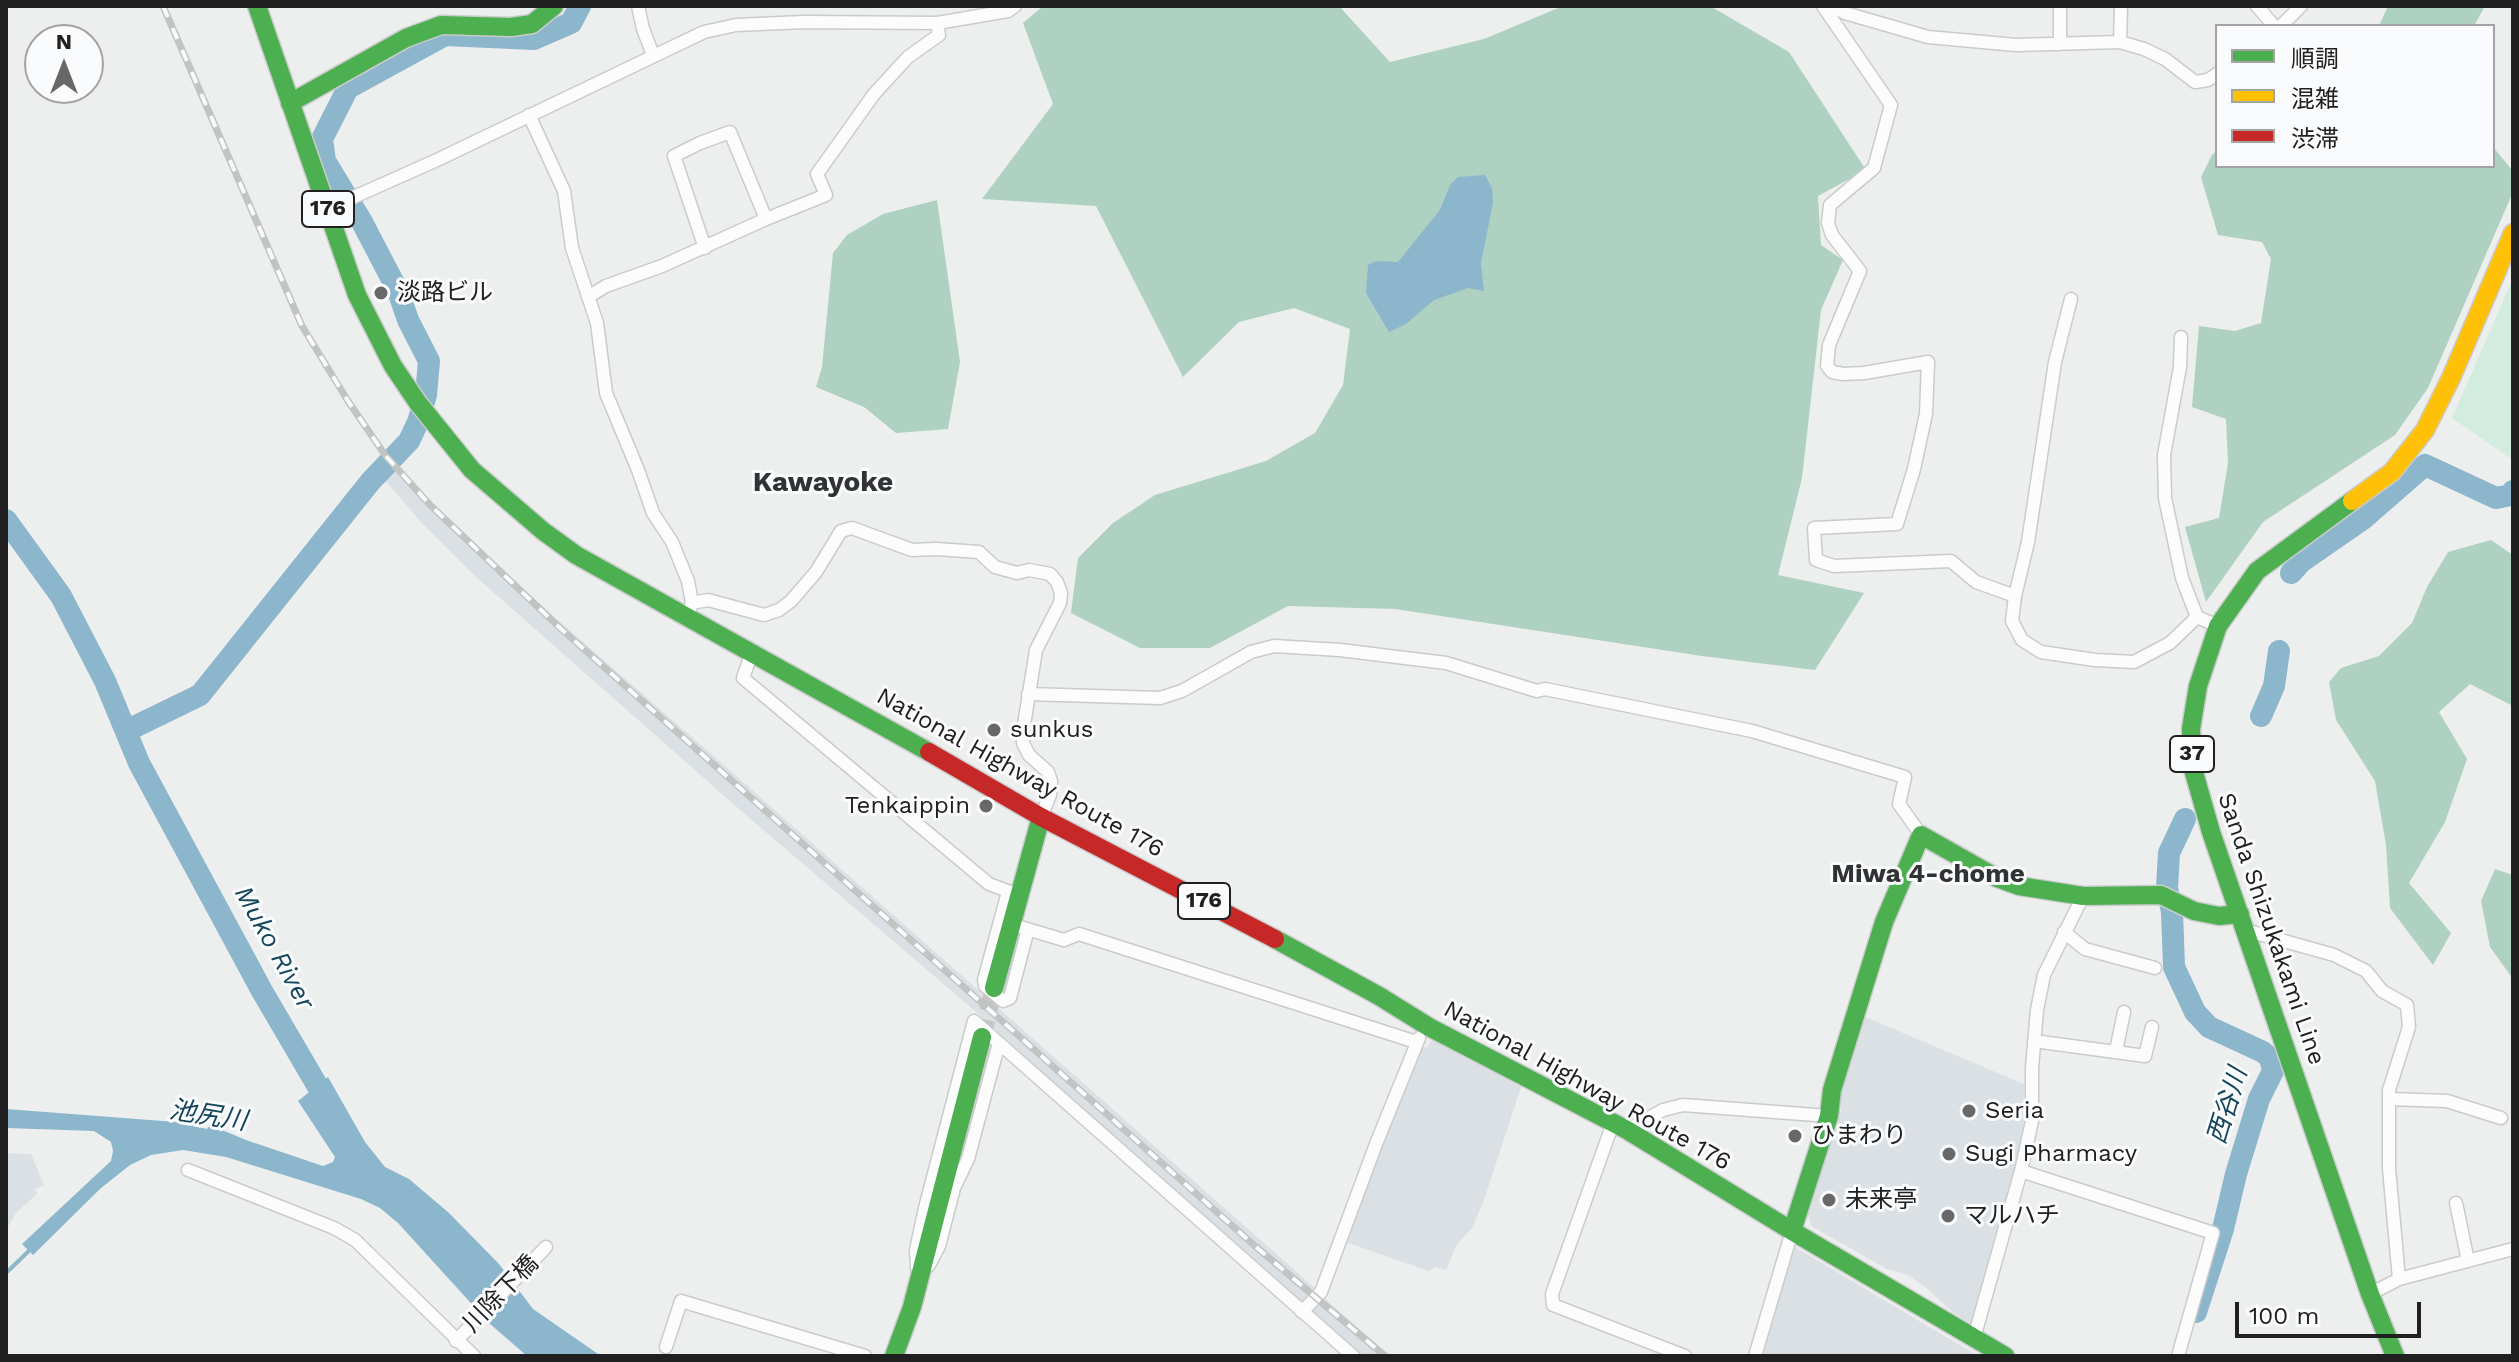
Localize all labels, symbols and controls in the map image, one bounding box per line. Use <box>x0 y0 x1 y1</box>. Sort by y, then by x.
north arrow <box>24 24 104 104</box>
legend <box>2215 24 2495 168</box>
text: N <box>56 29 72 54</box>
text: 順調 <box>2291 45 2339 73</box>
text: 混雑 <box>2291 85 2339 113</box>
text: 渋滞 <box>2291 125 2339 153</box>
road number: 176 <box>302 191 354 227</box>
place label: 淡路ビル <box>397 279 493 307</box>
marker: 淡路ビル <box>372 284 390 302</box>
district label: Kawayoke <box>753 466 893 500</box>
street label: National Highway Route 176 <box>871 682 1169 864</box>
place label: sunkus <box>1010 716 1093 744</box>
marker: sunkus <box>985 721 1003 739</box>
road number: 37 <box>2170 736 2214 772</box>
street label: Sanda Shizukakami Line <box>2211 789 2331 1069</box>
place label: Tenkaippin <box>845 792 970 820</box>
marker: Tenkaippin <box>977 797 995 815</box>
district label: Miwa 4-chome <box>1831 858 2025 890</box>
water label: Muko River <box>227 881 321 1015</box>
road number: 176 <box>1178 883 1230 919</box>
street label: National Highway Route 176 <box>1438 995 1736 1177</box>
water label: 西谷川 <box>2202 1064 2254 1148</box>
water label: 池尻川 <box>167 1094 249 1138</box>
place label: Seria <box>1985 1097 2044 1125</box>
marker: Seria <box>1960 1102 1978 1120</box>
place label: ひまわり <box>1811 1122 1907 1150</box>
marker: ひまわり <box>1786 1127 1804 1145</box>
place label: Sugi Pharmacy <box>1965 1140 2137 1168</box>
marker: Sugi Pharmacy <box>1940 1145 1958 1163</box>
place label: 未来亭 <box>1845 1186 1917 1214</box>
marker: 未来亭 <box>1820 1191 1838 1209</box>
place label: マルハチ <box>1964 1202 2060 1230</box>
marker: マルハチ <box>1939 1207 1957 1225</box>
street label: 川除下橋 <box>457 1249 545 1339</box>
scale bar <box>2239 1286 2425 1336</box>
text: 100 m <box>2249 1302 2319 1330</box>

